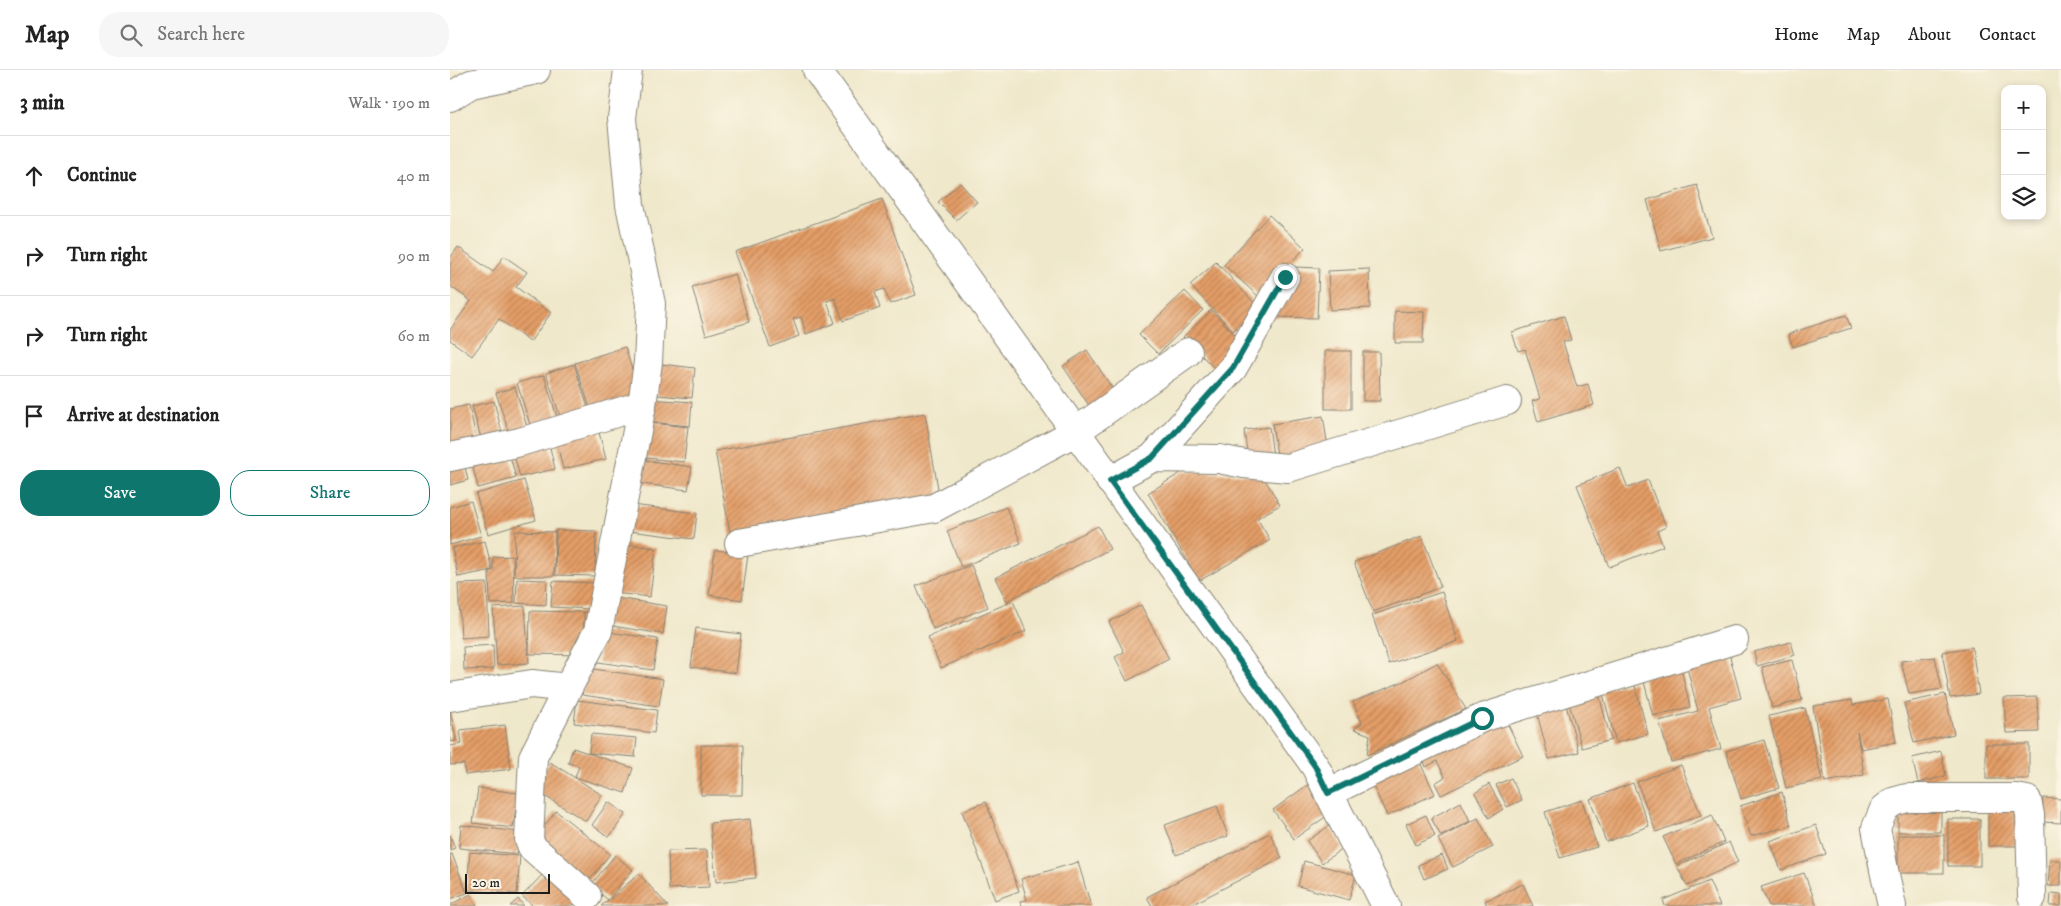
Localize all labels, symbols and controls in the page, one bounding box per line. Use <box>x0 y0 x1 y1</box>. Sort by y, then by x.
search box <box>99 12 449 57</box>
text: Map <box>25 20 69 50</box>
icon: search <box>117 21 145 49</box>
text: Search here <box>157 23 245 46</box>
text: Home <box>1774 24 1819 46</box>
text: Map <box>1847 24 1880 46</box>
text: About <box>1908 24 1951 46</box>
text: Contact <box>1979 24 2036 46</box>
map controls <box>2001 85 2046 220</box>
button: + <box>2001 85 2046 130</box>
text: 3 min <box>20 90 65 116</box>
text: Walk · 190 m <box>348 93 430 113</box>
button: − <box>2001 130 2046 175</box>
icon: ahead <box>20 162 48 190</box>
text: Continue <box>67 164 137 187</box>
text: 40 m <box>397 166 430 186</box>
button: layers <box>2001 175 2046 220</box>
icon: right <box>20 242 48 270</box>
text: Turn right <box>67 244 147 267</box>
text: 90 m <box>398 246 430 266</box>
route end <box>1274 266 1297 289</box>
icon: right <box>20 322 48 350</box>
text: Turn right <box>67 324 147 347</box>
text: 60 m <box>398 326 430 346</box>
icon: arrive <box>20 402 48 430</box>
text: Arrive at destination <box>67 404 219 427</box>
button: Save <box>20 470 220 516</box>
button: Share <box>230 470 430 516</box>
route start <box>1471 707 1494 730</box>
scale bar <box>465 871 550 894</box>
text: 20 m <box>472 874 500 892</box>

